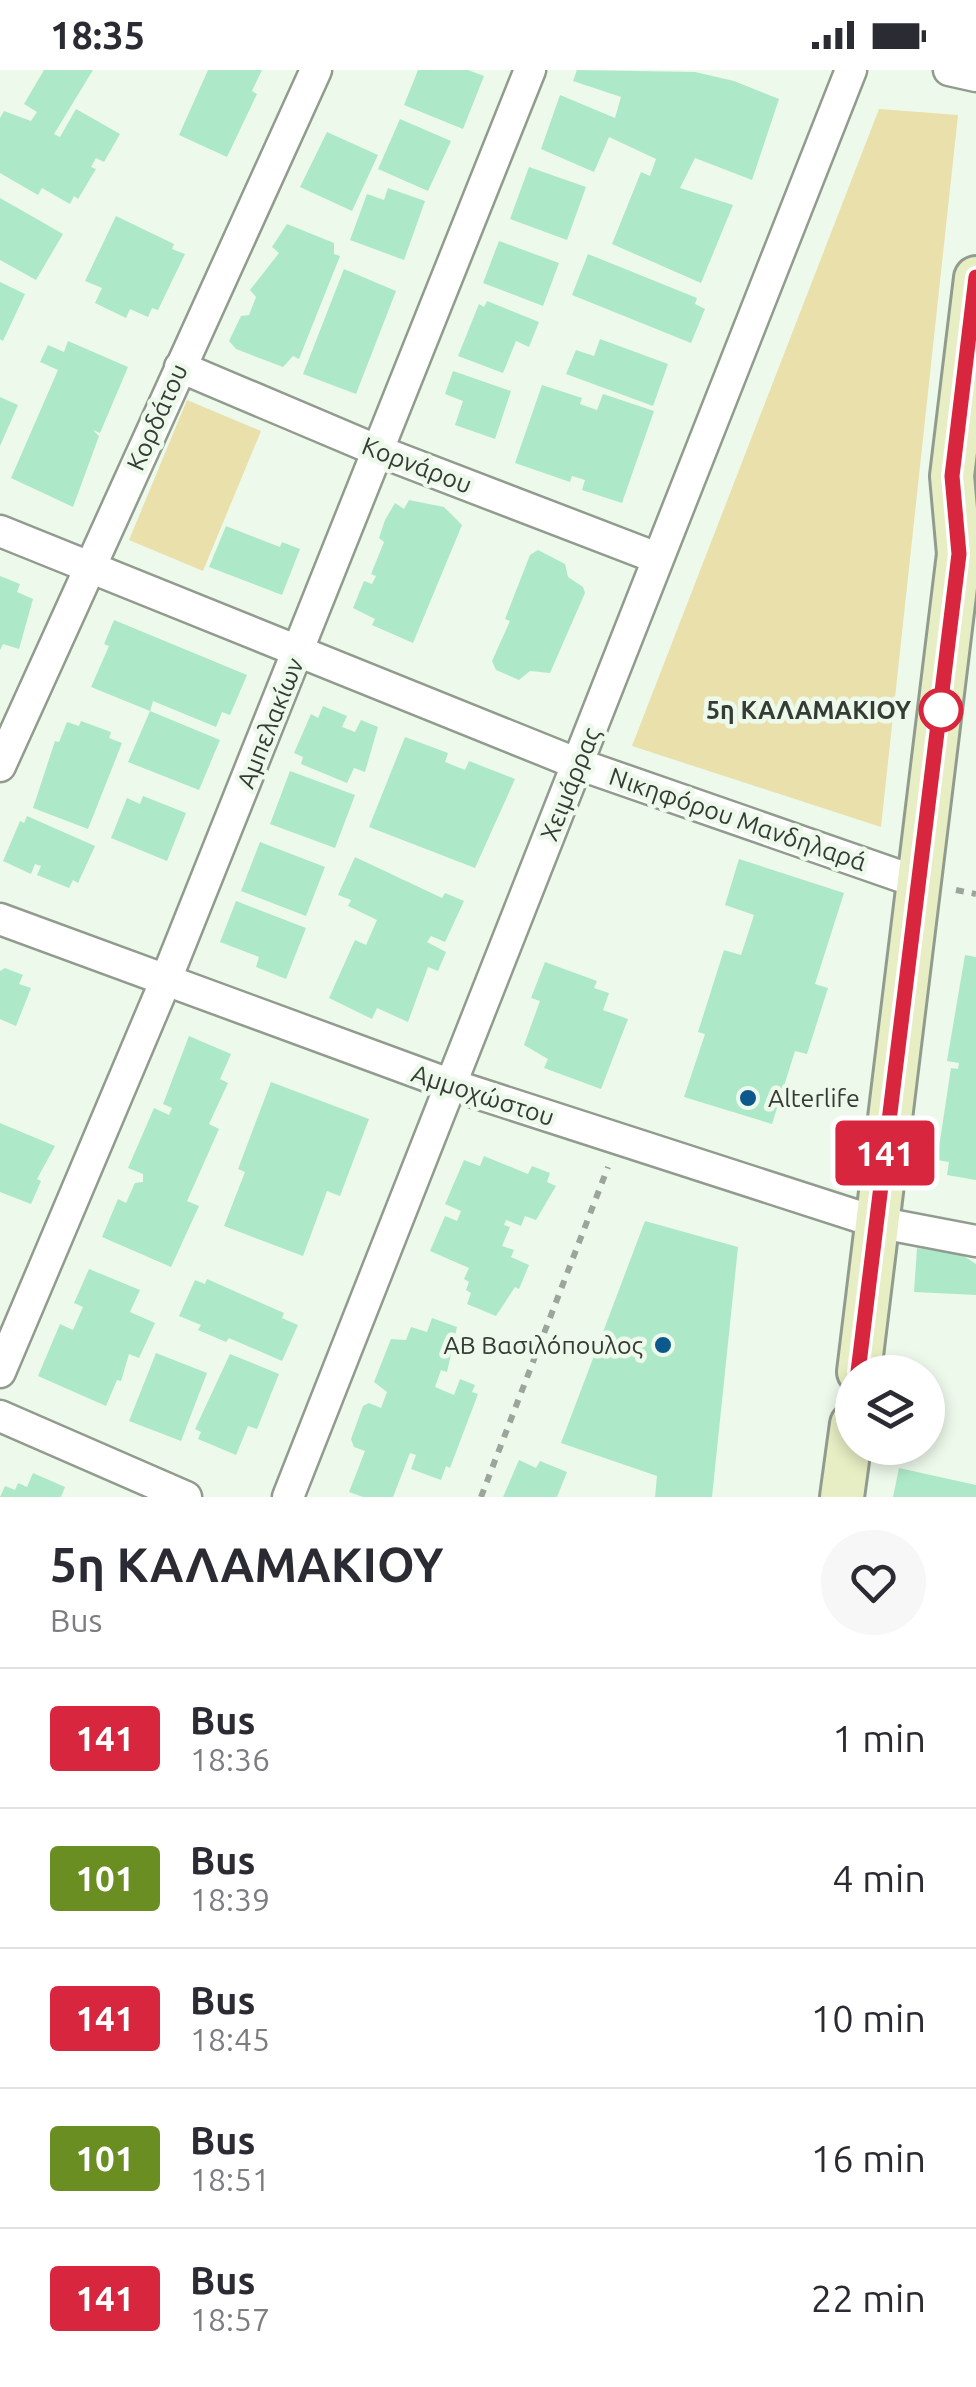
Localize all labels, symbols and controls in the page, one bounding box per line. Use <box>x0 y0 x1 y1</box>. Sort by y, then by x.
text: 18:35 <box>50 14 145 56</box>
street label: Κορδάτου <box>121 359 193 475</box>
street label: Κορνάρου <box>358 431 476 499</box>
street label: Αμπελακίων <box>231 654 309 792</box>
marker: 5η ΚΑΛΑΜΑΚΙΟΥ <box>920 689 962 731</box>
place label: 5η ΚΑΛΑΜΑΚΙΟΥ <box>706 696 911 724</box>
street label: Χειμάρρας <box>535 723 605 845</box>
street label: Νικηφόρου Μανδηλαρά <box>606 762 870 876</box>
street label: Αμμοχώστου <box>408 1059 558 1131</box>
place label: Alterlife <box>768 1084 860 1112</box>
marker: Alterlife <box>737 1087 759 1109</box>
line badge: 141 <box>828 1120 942 1186</box>
text: 141 <box>855 1133 915 1173</box>
place label: ΑΒ Βασιλόπουλος <box>443 1331 643 1359</box>
marker: ΑΒ Βασιλόπουλος <box>652 1334 674 1356</box>
map controls <box>835 1355 945 1465</box>
button: layers <box>835 1355 945 1465</box>
button: heart <box>821 1530 926 1635</box>
text: 5η ΚΑΛΑΜΑΚΙΟΥ <box>50 1537 444 1591</box>
text: Bus <box>50 1602 102 1638</box>
text: Bus <box>190 1699 255 1741</box>
text: 1 min <box>832 1717 926 1759</box>
text: 141 <box>75 1718 135 1758</box>
text: 18:36 <box>190 1741 270 1777</box>
text: Bus <box>190 1839 255 1881</box>
text: 4 min <box>832 1857 926 1899</box>
text: 101 <box>75 1858 135 1898</box>
text: 18:39 <box>190 1881 270 1917</box>
text: Bus <box>190 1979 255 2021</box>
text: 10 min <box>811 1997 926 2039</box>
text: 141 <box>75 1998 135 2038</box>
text: 18:45 <box>190 2021 270 2057</box>
text: Bus <box>190 2119 255 2161</box>
text: 16 min <box>811 2137 926 2179</box>
text: 101 <box>75 2138 135 2178</box>
text: 18:51 <box>190 2161 270 2197</box>
text: Bus <box>190 2259 255 2301</box>
text: 22 min <box>811 2277 926 2319</box>
text: 141 <box>75 2278 135 2318</box>
text: 18:57 <box>190 2301 270 2337</box>

